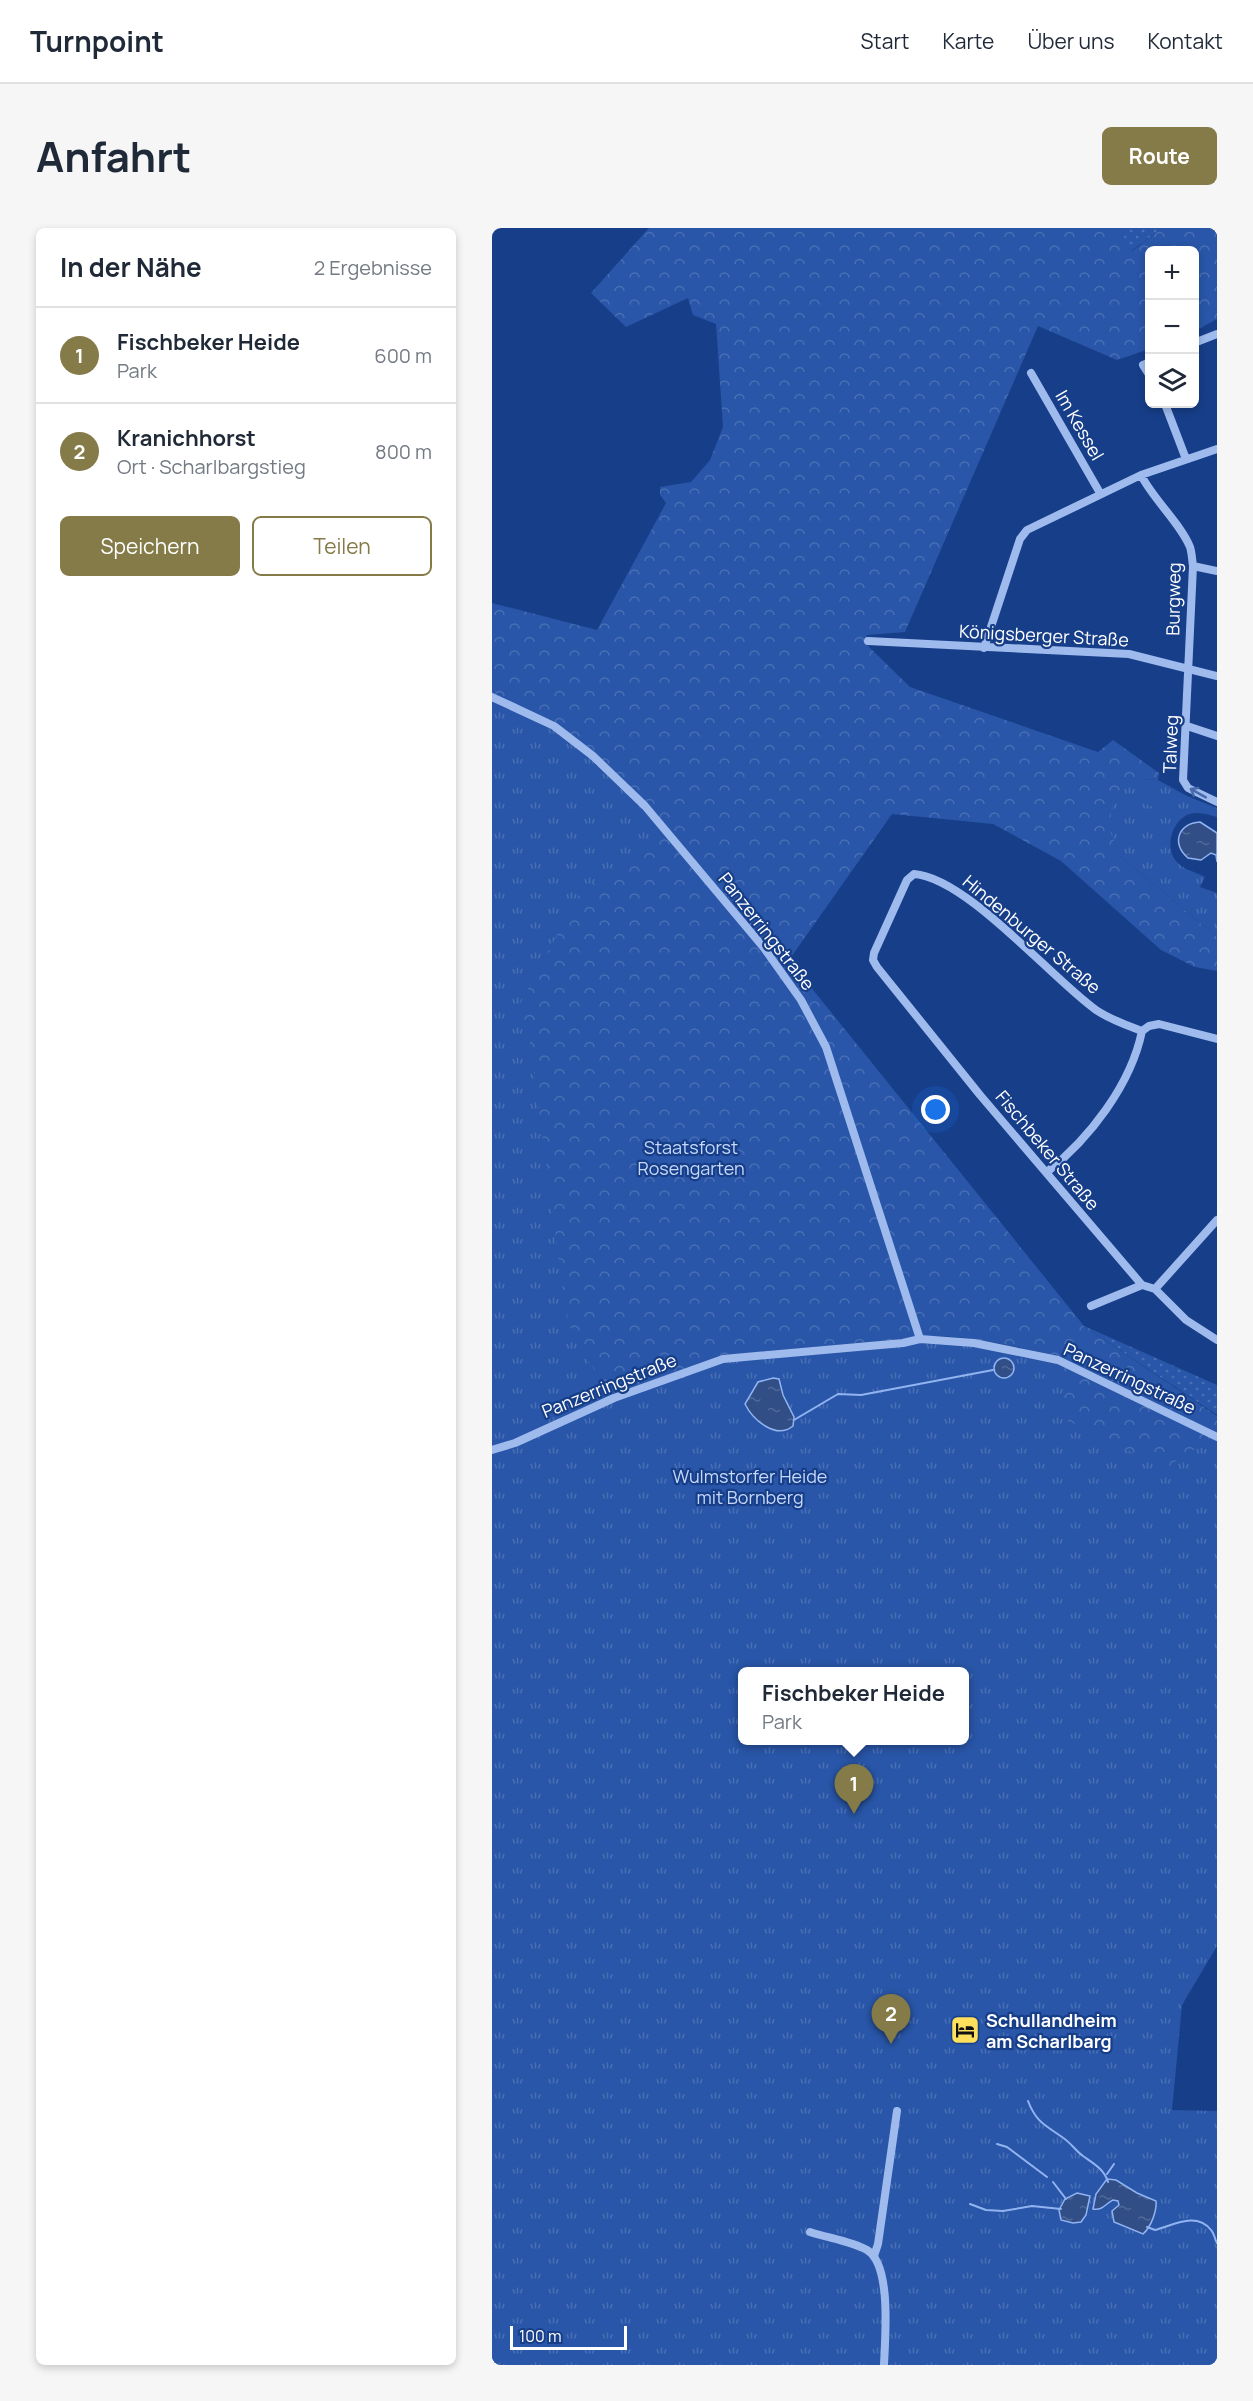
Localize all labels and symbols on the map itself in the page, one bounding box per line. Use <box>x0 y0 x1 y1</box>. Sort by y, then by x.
street label: Im Kessel <box>1050 386 1110 464</box>
street label: Burgweg <box>1160 562 1186 636</box>
street label: Königsberger Straße <box>959 619 1129 651</box>
street label: Talweg <box>1157 714 1183 774</box>
one-way arrow <box>1190 787 1207 799</box>
street label: Panzerringstraße <box>713 867 821 995</box>
street label: Hindenburger Straße <box>958 869 1106 999</box>
street label: Fischbeker Straße <box>991 1085 1105 1215</box>
your location <box>921 1095 950 1124</box>
park label: Staatsforst Rosengarten <box>637 1135 745 1180</box>
street label: Panzerringstraße <box>1060 1337 1200 1419</box>
street label: Panzerringstraße <box>538 1347 680 1423</box>
park label: Wulmstorfer Heide mit Bornberg <box>673 1464 827 1509</box>
pin: 1 <box>834 1764 874 1814</box>
pin: 2 <box>872 1994 910 2044</box>
place label: Schullandheim am Scharlbarg <box>986 2008 1117 2053</box>
hotel icon: Schullandheim am Scharlbarg <box>949 2014 981 2046</box>
scale bar <box>510 2323 627 2350</box>

